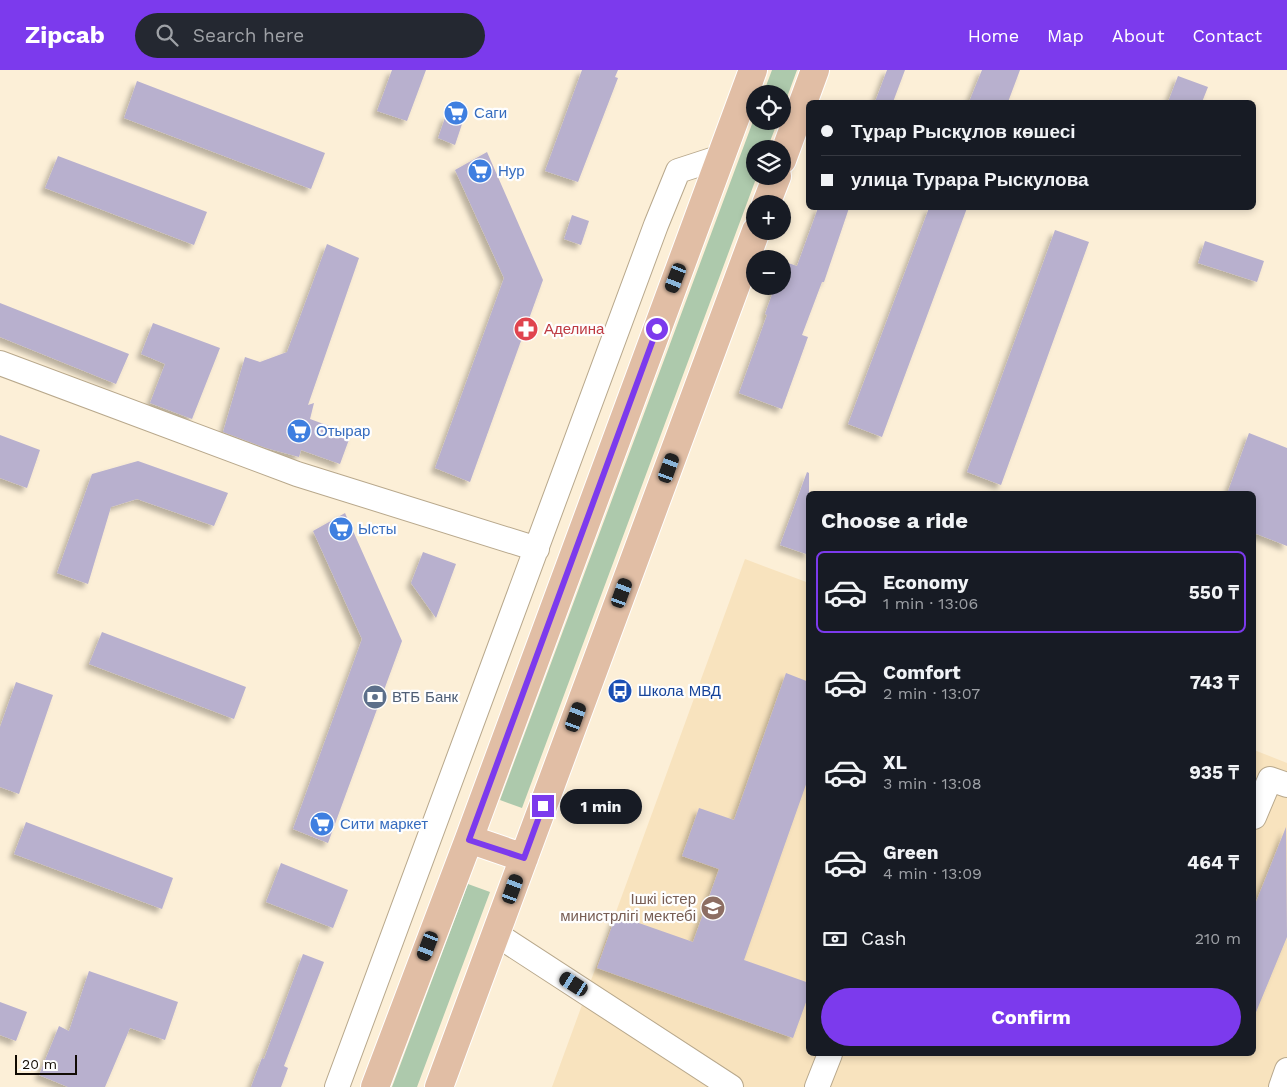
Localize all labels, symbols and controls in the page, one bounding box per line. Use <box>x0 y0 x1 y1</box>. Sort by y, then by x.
search box <box>135 13 485 58</box>
text: Zipcab <box>25 21 105 49</box>
icon: search <box>153 21 181 49</box>
text: Search here <box>193 24 304 47</box>
text: Home <box>968 25 1019 46</box>
text: Map <box>1047 25 1084 46</box>
text: About <box>1112 25 1164 46</box>
text: Contact <box>1192 25 1262 46</box>
map controls <box>746 85 791 295</box>
button: locate <box>746 85 791 130</box>
supermarket icon: Саги <box>443 100 469 126</box>
place label: Саги <box>474 104 507 122</box>
text: Тұрар Рыскұлов көшесі <box>851 120 1076 143</box>
button: layers <box>746 140 791 185</box>
supermarket icon: Нур <box>467 158 493 184</box>
place label: Нур <box>498 162 525 180</box>
text: улица Турара Рыскулова <box>851 168 1089 191</box>
button: + <box>746 195 791 240</box>
button: − <box>746 250 791 295</box>
car <box>663 261 688 295</box>
pharmacy icon: Аделина <box>513 316 539 342</box>
route start <box>646 318 668 340</box>
place label: Аделина <box>544 320 605 338</box>
supermarket icon: Отырар <box>286 418 312 444</box>
place label: Отырар <box>316 422 370 440</box>
car <box>656 451 681 485</box>
text: Choose a ride <box>821 508 968 533</box>
supermarket icon: Ысты <box>328 516 354 542</box>
place label: Ысты <box>358 520 396 538</box>
icon: car <box>823 570 868 615</box>
text: Economy <box>883 571 968 594</box>
car <box>609 576 634 610</box>
text: 550 ₸ <box>1189 581 1239 604</box>
text: 1 min · 13:06 <box>883 594 978 613</box>
icon: car <box>823 660 868 705</box>
text: Comfort <box>883 661 961 684</box>
text: 743 ₸ <box>1190 671 1239 694</box>
bus stop icon: Школа МВД <box>607 678 633 704</box>
place label: Школа МВД <box>638 682 721 700</box>
bank icon: ВТБ Банк <box>362 684 388 710</box>
text: 2 min · 13:07 <box>883 684 980 703</box>
place label: ВТБ Банк <box>392 688 459 706</box>
car <box>563 700 588 734</box>
icon: car <box>823 750 868 795</box>
text: XL <box>883 751 907 774</box>
text: 935 ₸ <box>1189 761 1239 784</box>
text: 3 min · 13:08 <box>883 774 982 793</box>
callout: 1 min <box>560 788 643 824</box>
route end <box>532 795 554 817</box>
text: 1 min <box>580 797 622 816</box>
supermarket icon: Сити маркет <box>309 811 335 837</box>
place label: Сити маркет <box>340 815 428 833</box>
icon: car <box>823 840 868 885</box>
text: Green <box>883 841 939 864</box>
text: 464 ₸ <box>1187 851 1239 874</box>
text: 4 min · 13:09 <box>883 864 982 883</box>
car <box>500 872 525 906</box>
place label: Ішкі істер министрлігі мектебі <box>560 890 696 925</box>
school or university icon: Ішкі істер министрлігі мектебі <box>700 895 726 921</box>
icon: cash <box>821 925 849 953</box>
text: Cash <box>861 927 907 950</box>
car <box>415 929 440 963</box>
text: 210 m <box>1195 929 1241 948</box>
car <box>557 970 590 998</box>
button: Confirm <box>821 988 1241 1046</box>
scale bar <box>15 1052 78 1075</box>
text: 20 m <box>22 1056 57 1072</box>

